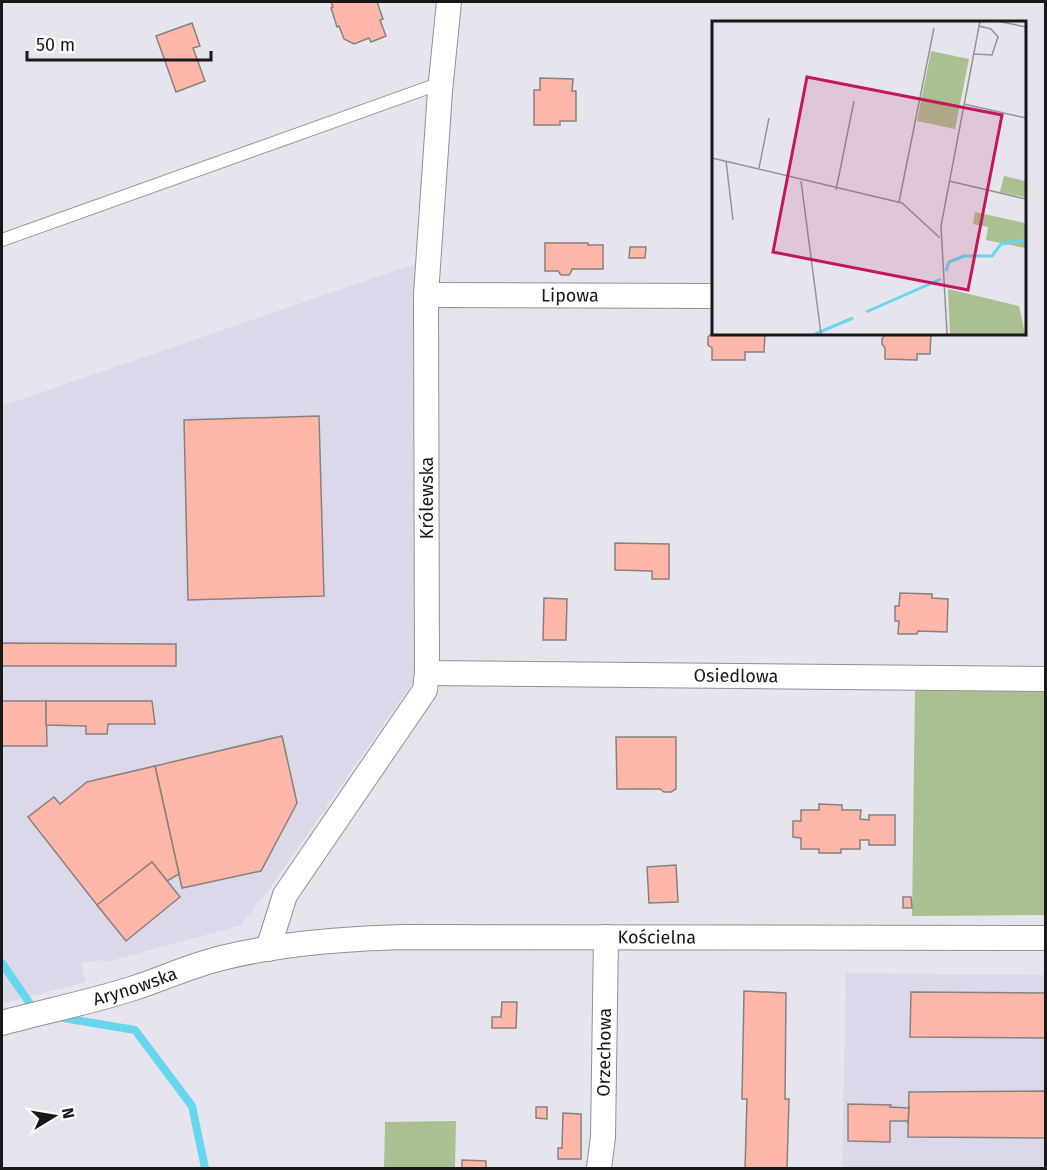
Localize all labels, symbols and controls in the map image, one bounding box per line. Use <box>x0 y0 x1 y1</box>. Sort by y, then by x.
inset map <box>712 21 1026 334</box>
scale bar <box>27 24 212 62</box>
text: 50 m <box>36 34 75 56</box>
street label: Lipowa <box>541 284 599 307</box>
street label: Królewska <box>416 457 438 539</box>
street label: Osiedlowa <box>694 665 778 687</box>
street label: Kościelna <box>618 926 696 948</box>
street label: Arynowska <box>91 962 180 1010</box>
street label: Orzechowa <box>593 1008 616 1097</box>
north arrow <box>24 1086 84 1146</box>
text: N <box>58 1106 79 1120</box>

